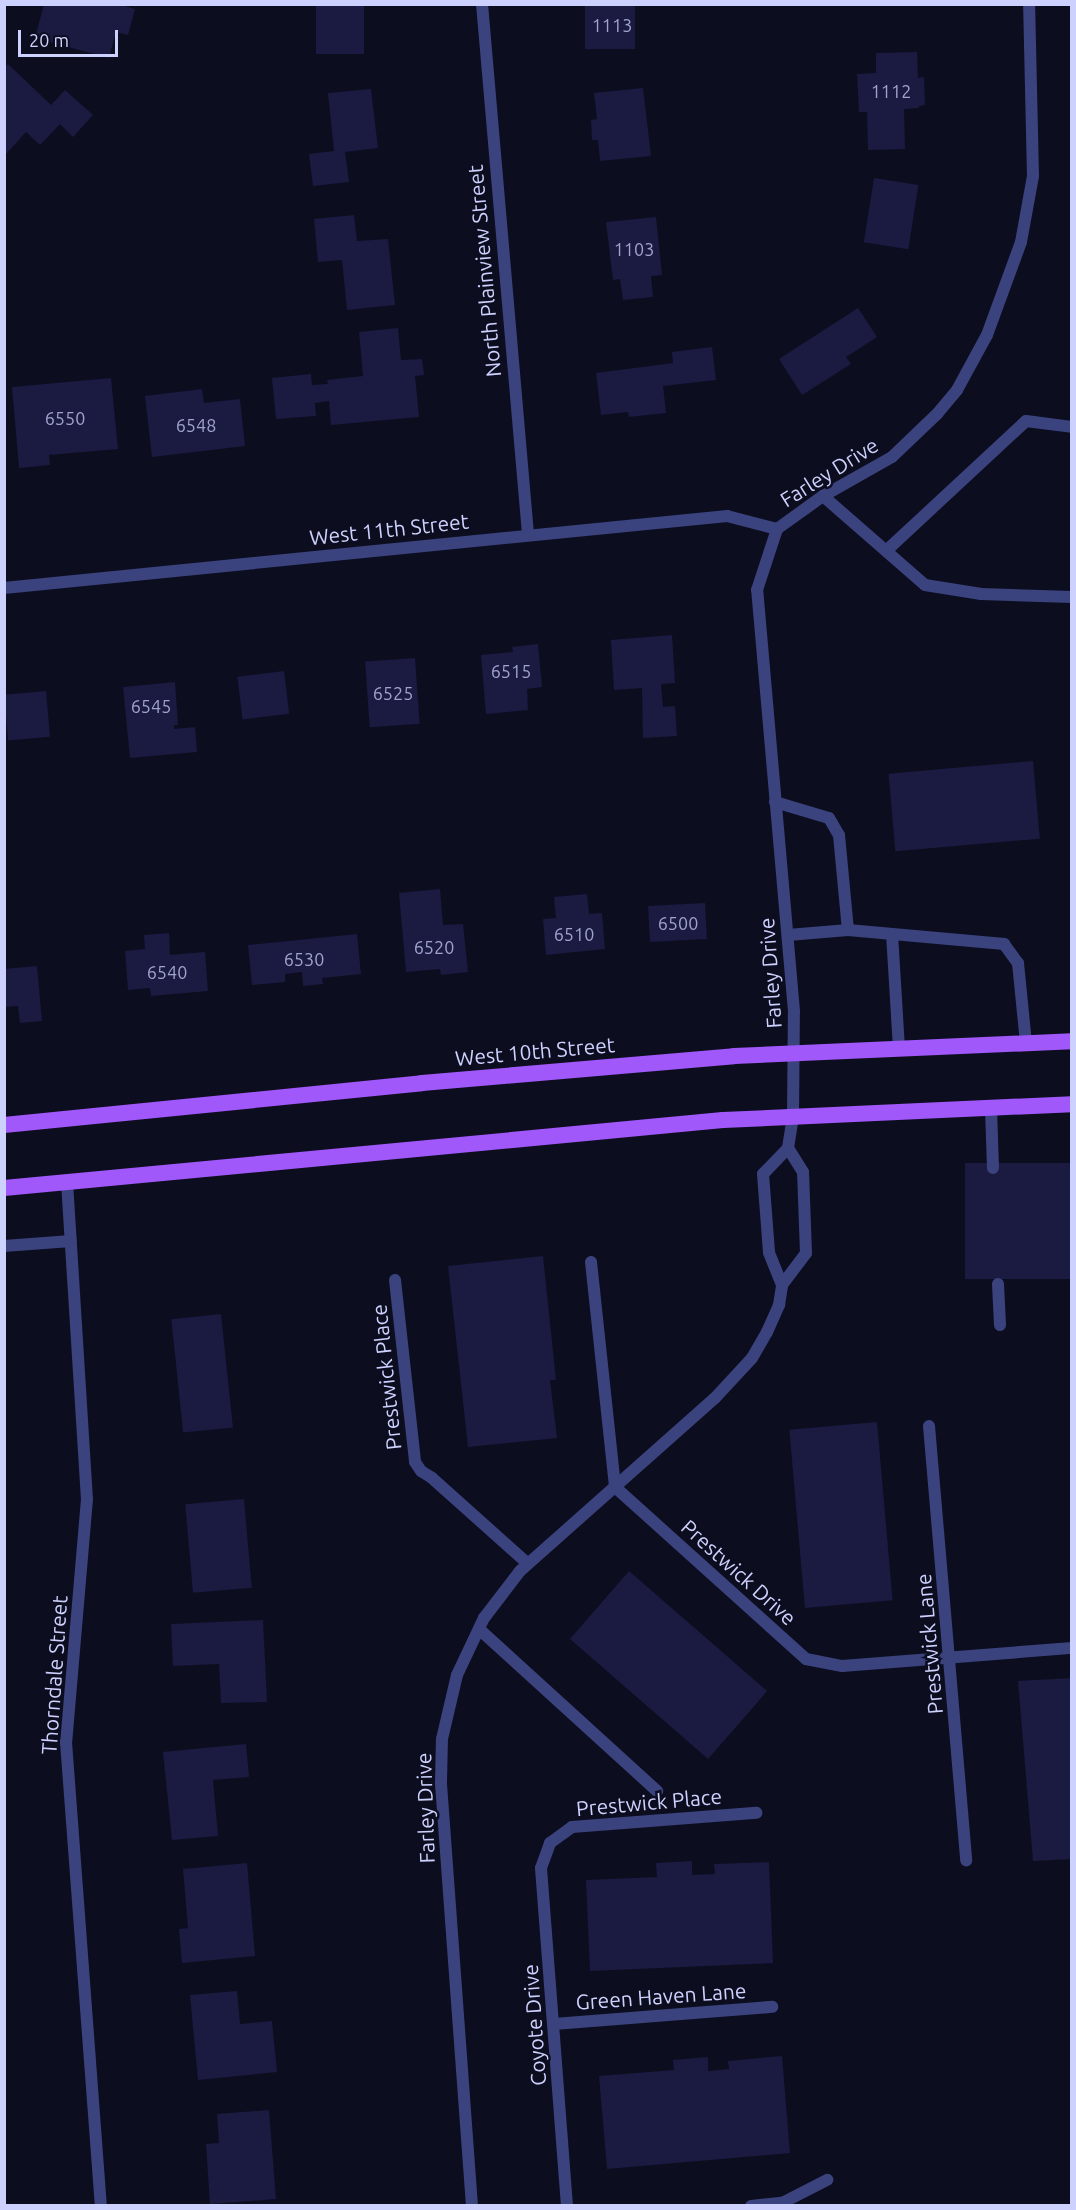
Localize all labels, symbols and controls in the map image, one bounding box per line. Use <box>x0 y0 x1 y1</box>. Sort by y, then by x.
house number: 1113 <box>592 14 632 36</box>
scale bar <box>21 18 122 56</box>
text: 20 m <box>29 30 69 50</box>
house number: 1112 <box>871 80 911 102</box>
street label: North Plainview Street <box>462 164 506 378</box>
house number: 1103 <box>614 238 654 260</box>
house number: 6550 <box>45 407 85 429</box>
house number: 6548 <box>176 414 216 436</box>
street label: Farley Drive <box>775 432 883 512</box>
street label: West 11th Street <box>308 508 470 550</box>
house number: 6515 <box>491 660 531 682</box>
house number: 6525 <box>373 682 413 704</box>
house number: 6545 <box>131 695 171 717</box>
house number: 6500 <box>658 912 698 934</box>
street label: Farley Drive <box>754 917 786 1029</box>
house number: 6510 <box>554 923 594 945</box>
house number: 6520 <box>414 936 454 958</box>
house number: 6530 <box>284 948 324 970</box>
house number: 6540 <box>147 961 187 983</box>
street label: West 10th Street <box>454 1031 616 1071</box>
street label: Prestwick Place <box>366 1303 406 1451</box>
street label: Prestwick Drive <box>676 1514 802 1630</box>
street label: Prestwick Lane <box>910 1573 948 1715</box>
street label: Thorndale Street <box>36 1595 72 1755</box>
street label: Farley Drive <box>410 1752 440 1864</box>
street label: Prestwick Place <box>575 1783 723 1821</box>
street label: Coyote Drive <box>517 1963 551 2087</box>
street label: Green Haven Lane <box>575 1977 747 2015</box>

